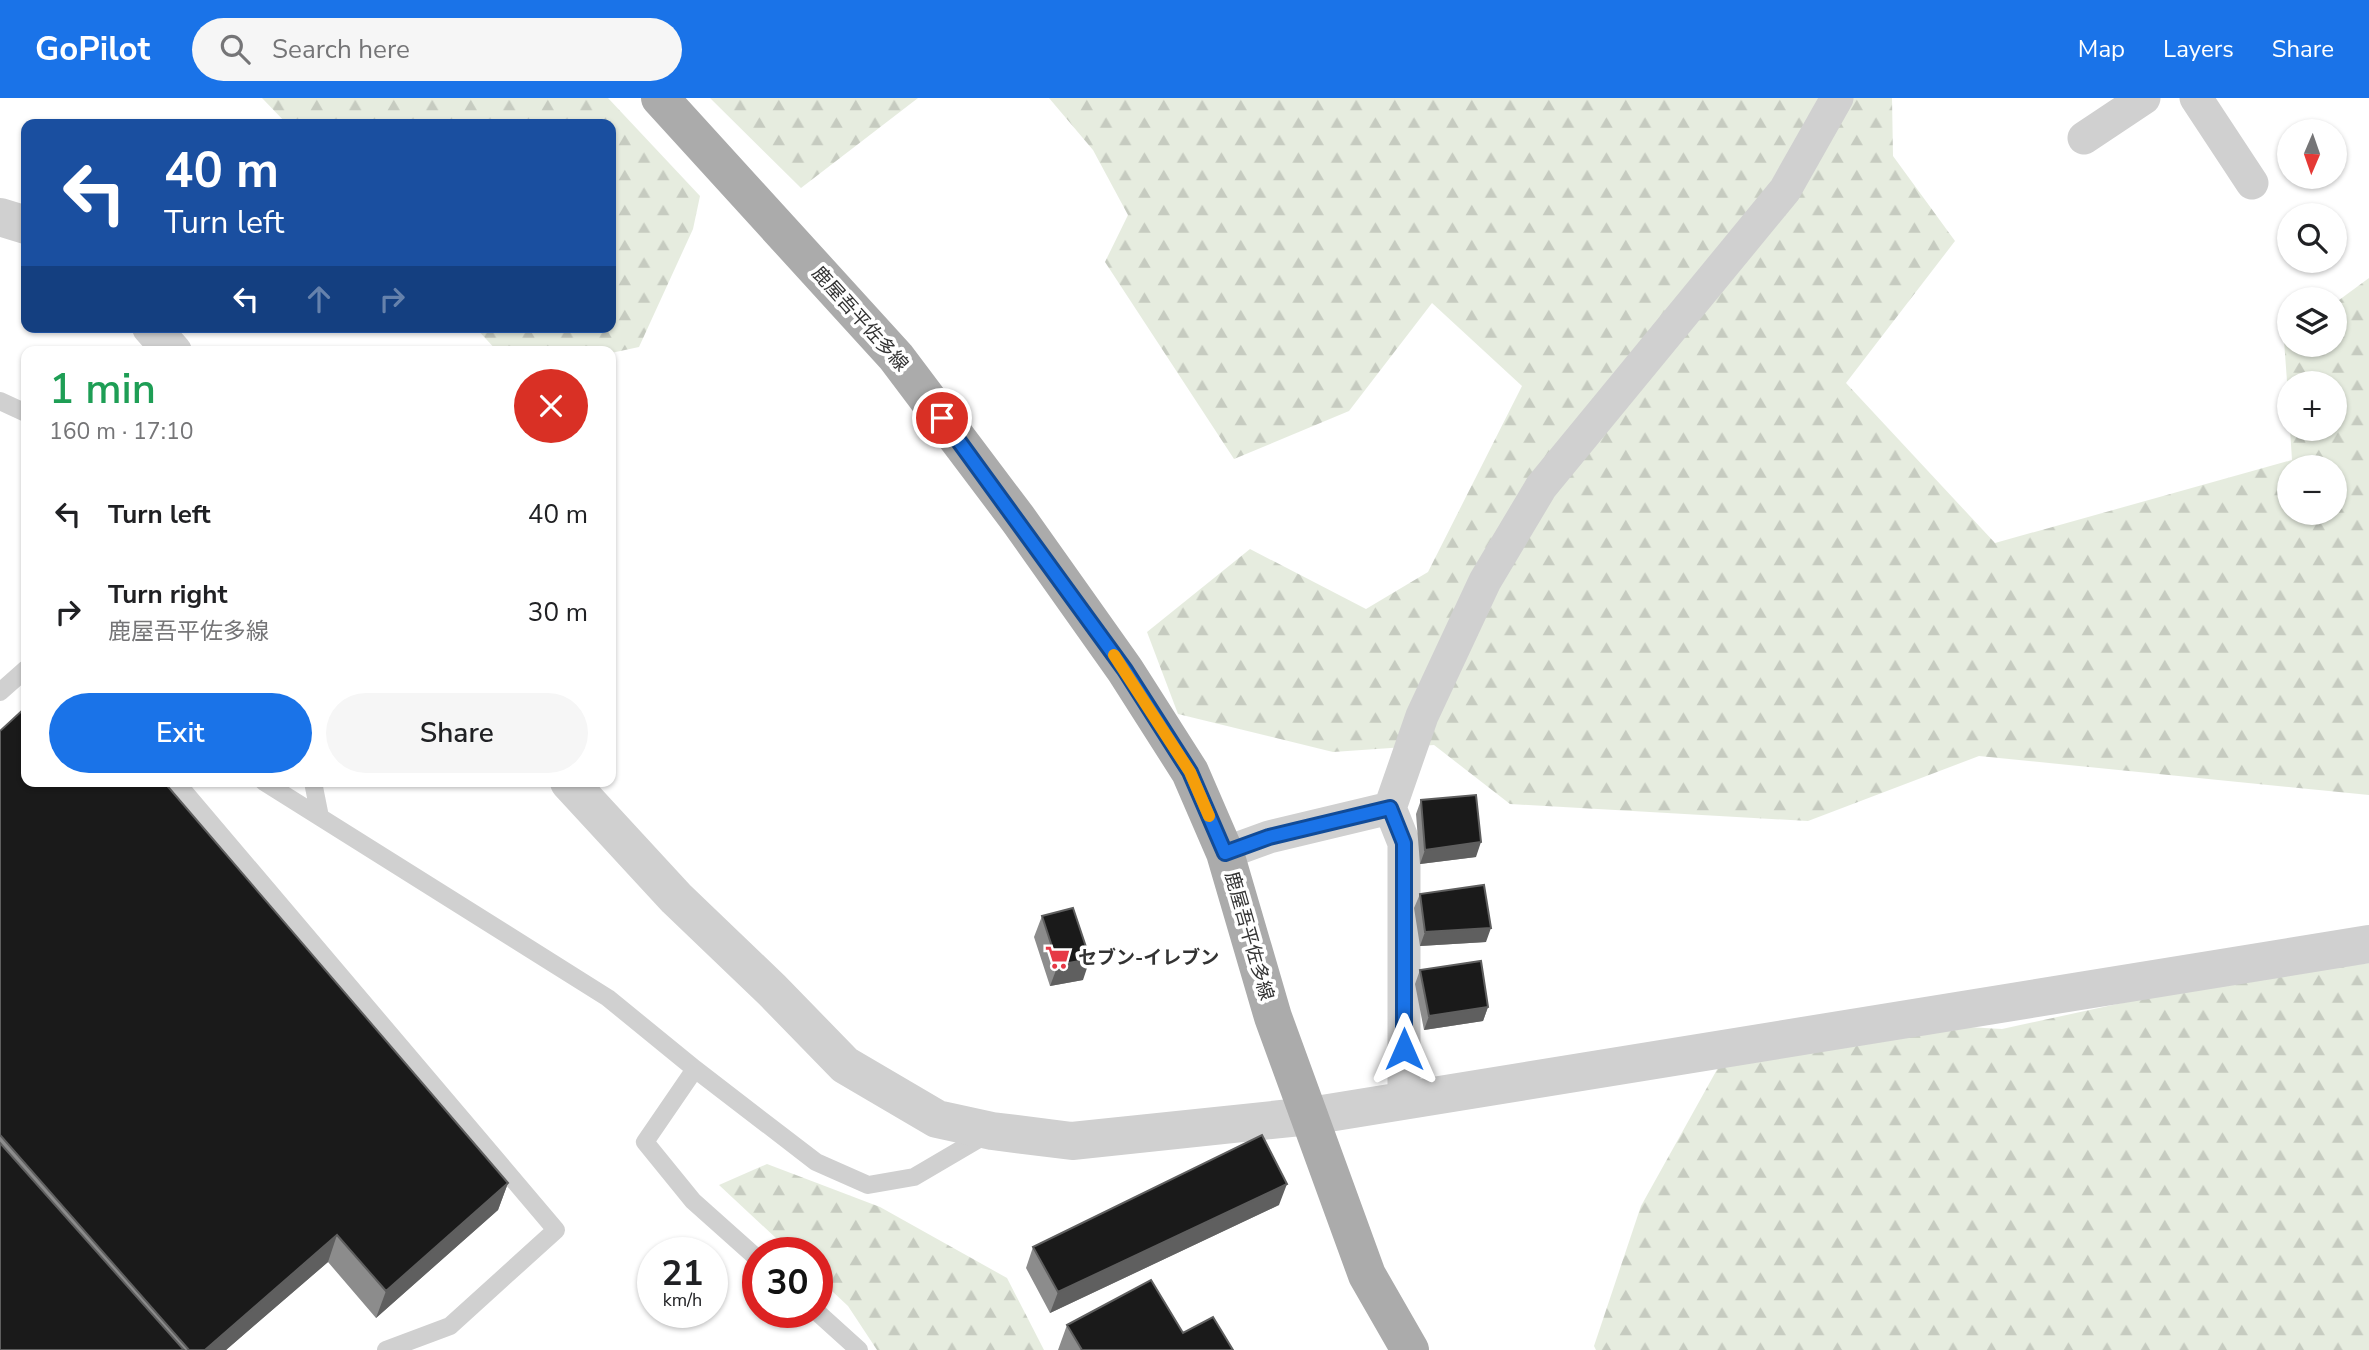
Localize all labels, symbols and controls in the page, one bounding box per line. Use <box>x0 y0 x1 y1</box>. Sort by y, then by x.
search box <box>192 18 682 81</box>
text: GoPilot <box>35 27 150 72</box>
icon: search <box>216 30 254 68</box>
text: Search here <box>272 32 410 67</box>
text: Map <box>2078 33 2125 65</box>
text: Layers <box>2163 33 2234 65</box>
text: Share <box>2272 33 2334 65</box>
north arrow <box>2277 119 2347 189</box>
map controls <box>2277 119 2347 525</box>
text: 40 m <box>164 137 279 204</box>
icon: left <box>49 147 140 238</box>
text: Turn left <box>164 201 284 244</box>
button: search <box>2277 203 2347 273</box>
street label: 鹿屋吾平佐多線 <box>806 261 914 377</box>
icon: left <box>227 280 265 318</box>
icon: ahead <box>300 280 338 318</box>
icon: right <box>373 280 411 318</box>
button: layers <box>2277 287 2347 357</box>
text: 1 min <box>49 361 156 418</box>
button: close <box>514 369 588 443</box>
button: + <box>2277 371 2347 441</box>
pin <box>912 388 972 448</box>
icon: arrive <box>923 399 961 437</box>
text: 160 m · 17:10 <box>49 416 194 447</box>
button: − <box>2277 455 2347 525</box>
icon: left <box>49 495 87 533</box>
text: Turn left <box>108 497 211 532</box>
text: 40 m <box>528 497 588 532</box>
text: Turn right <box>108 577 227 612</box>
icon: right <box>49 593 87 631</box>
text: 30 m <box>528 595 588 630</box>
text: 鹿屋吾平佐多線 <box>108 616 269 647</box>
button: Exit <box>49 693 312 773</box>
button: Share <box>326 693 588 773</box>
street label: 鹿屋吾平佐多線 <box>1218 868 1280 1004</box>
supermarket icon: セブン-イレブン <box>1044 944 1072 972</box>
place label: セブン-イレブン <box>1078 945 1219 971</box>
position arrow <box>1367 1012 1441 1086</box>
speed limit sign: 30 <box>742 1237 833 1328</box>
text: 21 <box>661 1250 704 1297</box>
text: km/h <box>663 1288 702 1312</box>

